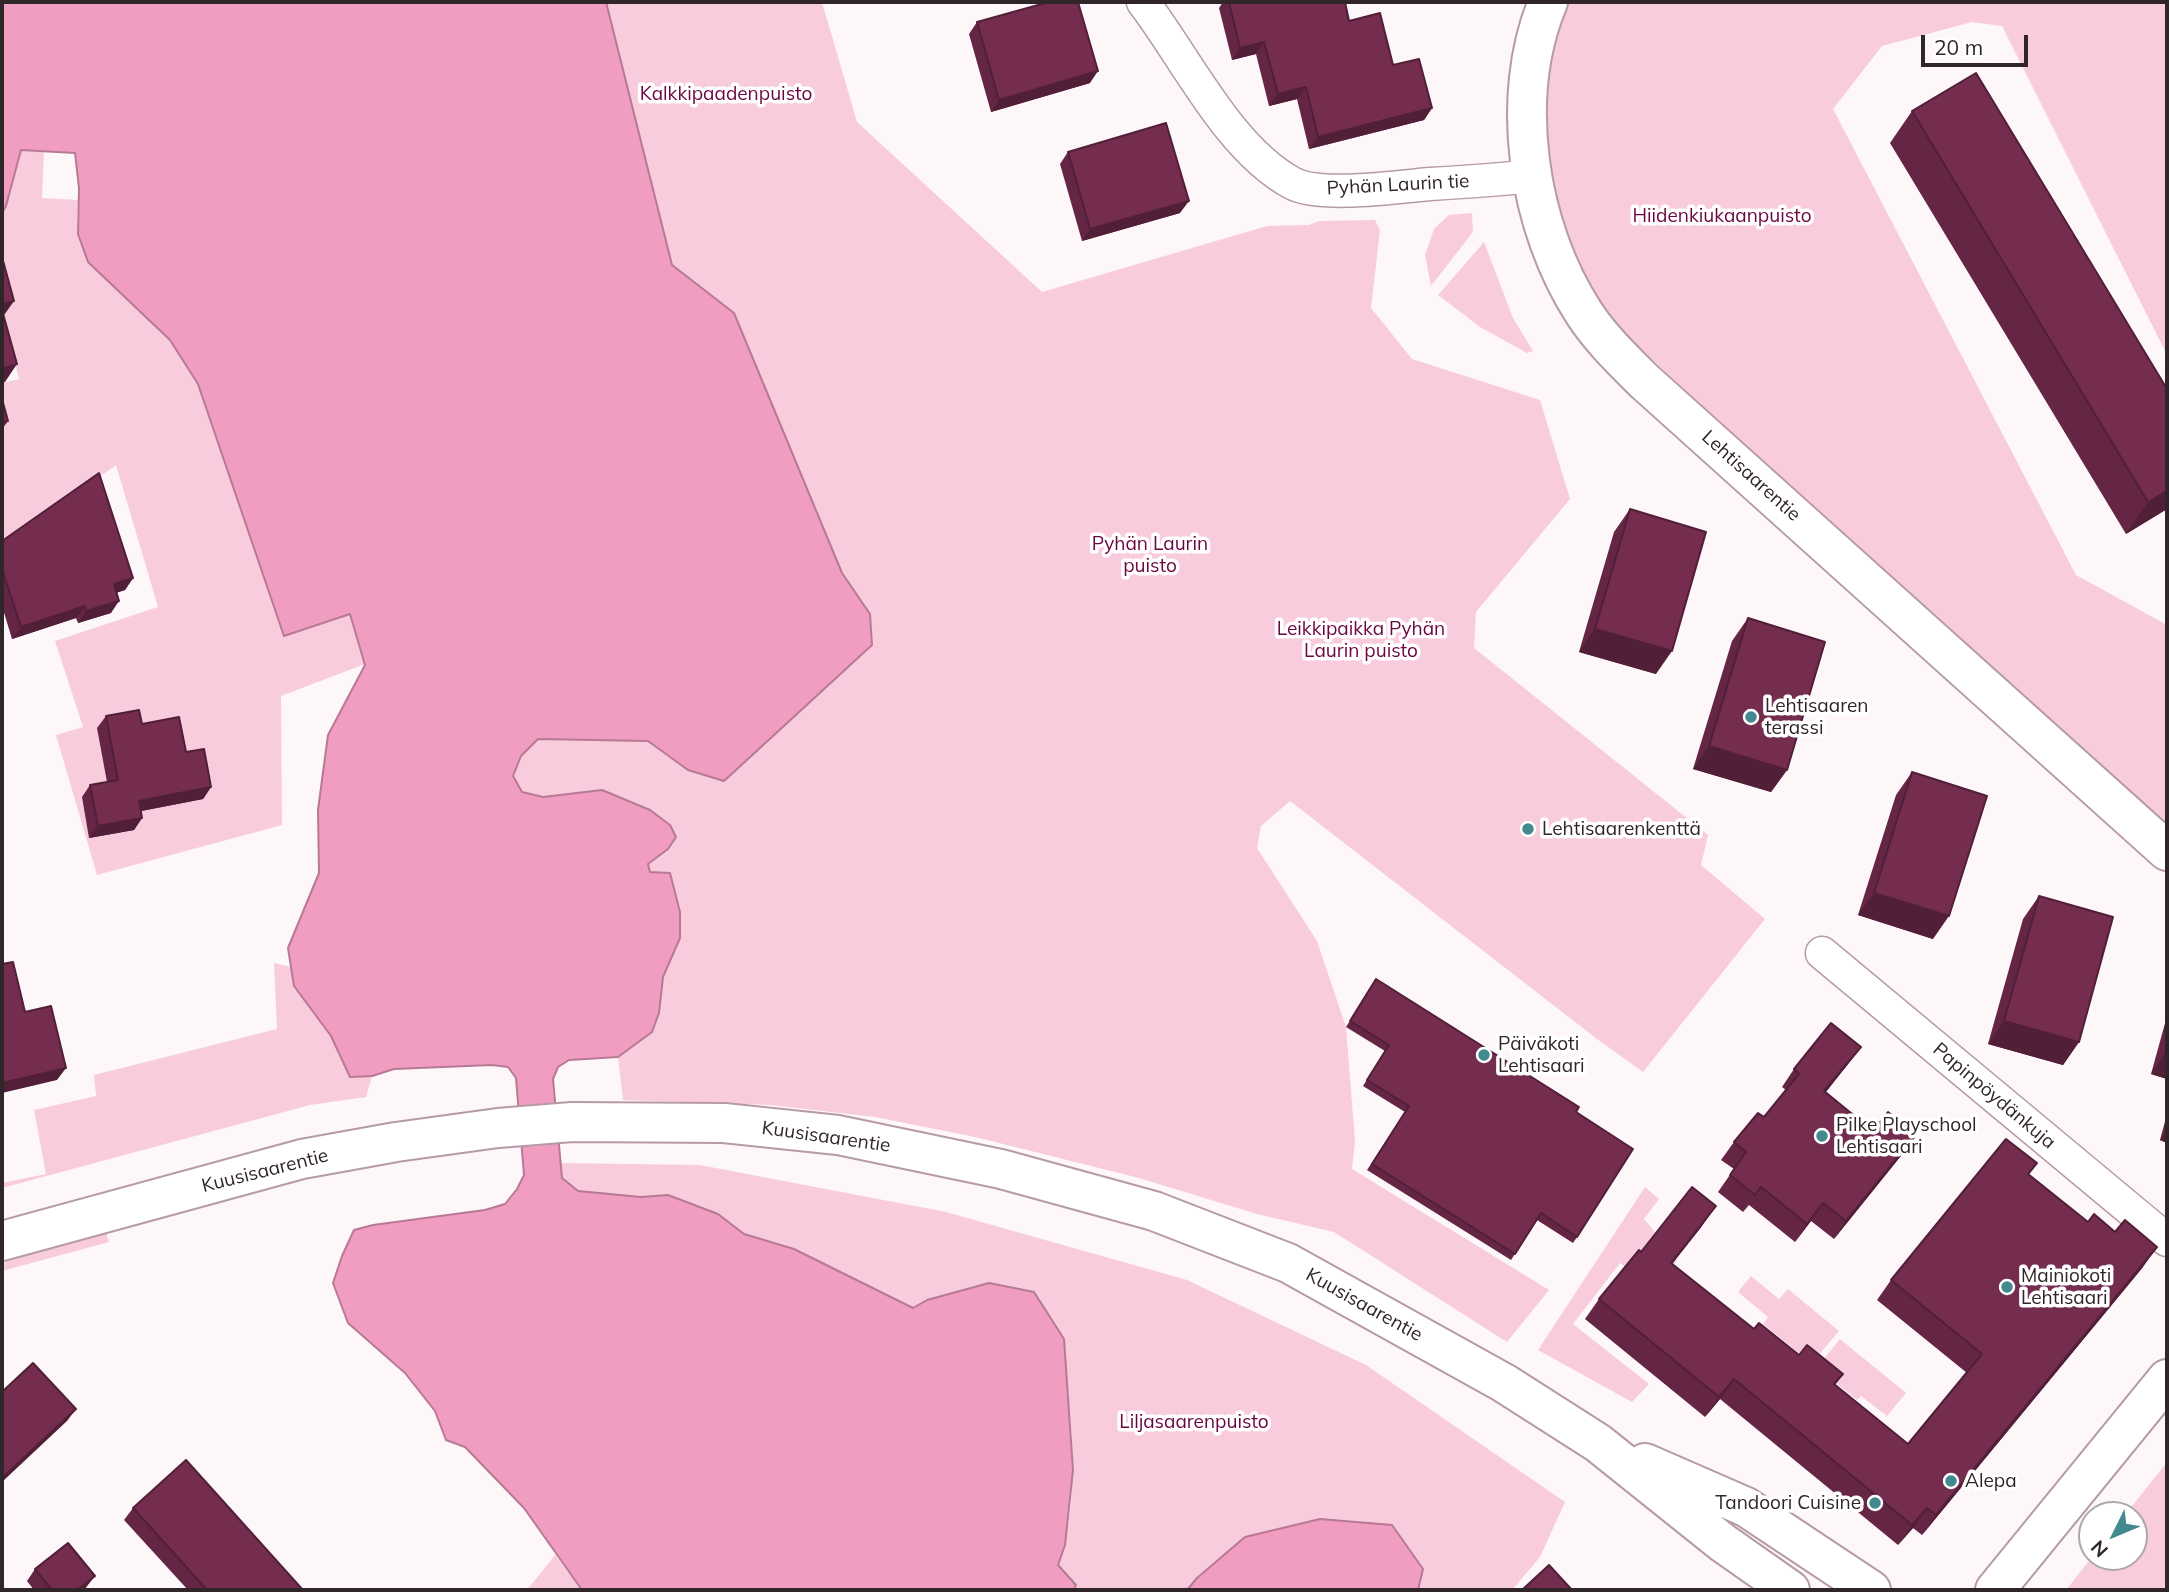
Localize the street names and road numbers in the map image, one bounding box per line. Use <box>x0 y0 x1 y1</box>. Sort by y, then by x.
street label: Pyhän Laurin tie <box>1326 170 1470 200</box>
street label: Lehtisaarentie <box>1697 426 1805 526</box>
street label: Papinpöydänkuja <box>1928 1038 2060 1154</box>
street label: Kuusisaarentie <box>760 1117 892 1157</box>
street label: Kuusisaarentie <box>199 1144 331 1198</box>
street label: Kuusisaarentie <box>1302 1264 1426 1346</box>

